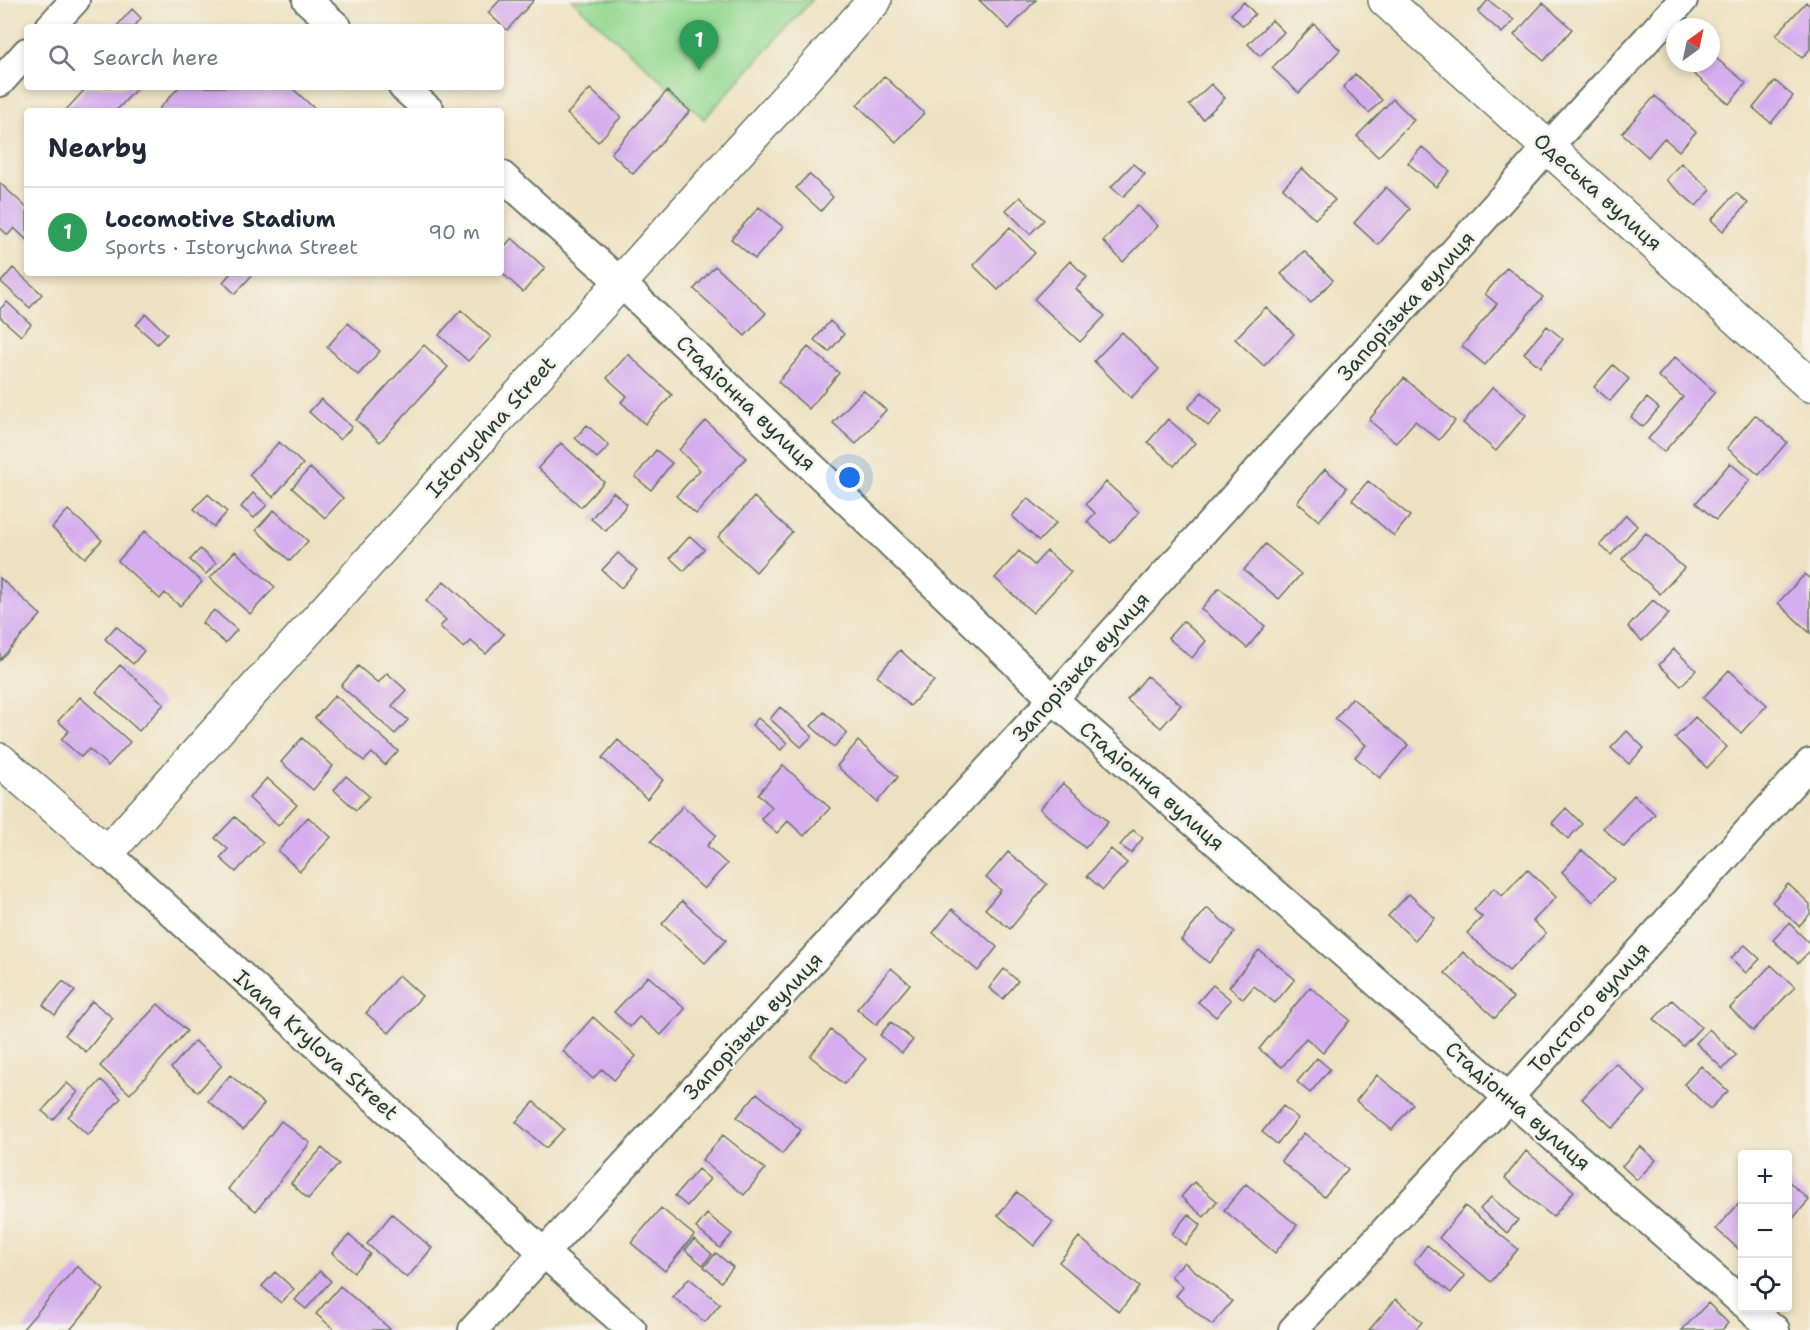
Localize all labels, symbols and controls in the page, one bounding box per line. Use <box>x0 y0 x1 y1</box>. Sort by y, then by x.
north arrow <box>1666 18 1720 72</box>
pin: 1 <box>680 20 718 70</box>
search box <box>24 24 504 90</box>
icon: search <box>45 41 78 74</box>
text: Search here <box>93 43 219 72</box>
street label: Одеська вулиця <box>1528 127 1668 257</box>
text: Nearby <box>48 130 147 165</box>
text: Locomotive Stadium <box>105 205 336 234</box>
text: 1 <box>63 219 72 245</box>
text: 90 m <box>428 219 480 245</box>
street label: Запорізька вулиця <box>1331 225 1481 387</box>
text: Sports · Istorychna Street <box>105 234 358 260</box>
street label: Стадіонна вулиця <box>670 329 822 477</box>
street label: Istorychna Street <box>420 350 562 504</box>
your location <box>835 463 864 492</box>
street label: Запорізька вулиця <box>1006 586 1156 748</box>
street label: Стадіонна вулиця <box>1073 715 1231 857</box>
street label: Толстого вулиця <box>1522 936 1656 1080</box>
street label: Запорізька вулиця <box>677 946 829 1106</box>
street label: Ivana Krylova Street <box>228 963 404 1127</box>
street label: Стадіонна вулиця <box>1439 1035 1597 1177</box>
map controls <box>1738 1150 1792 1312</box>
button: + <box>1738 1150 1792 1204</box>
button: − <box>1738 1204 1792 1258</box>
button: locate <box>1738 1258 1792 1312</box>

